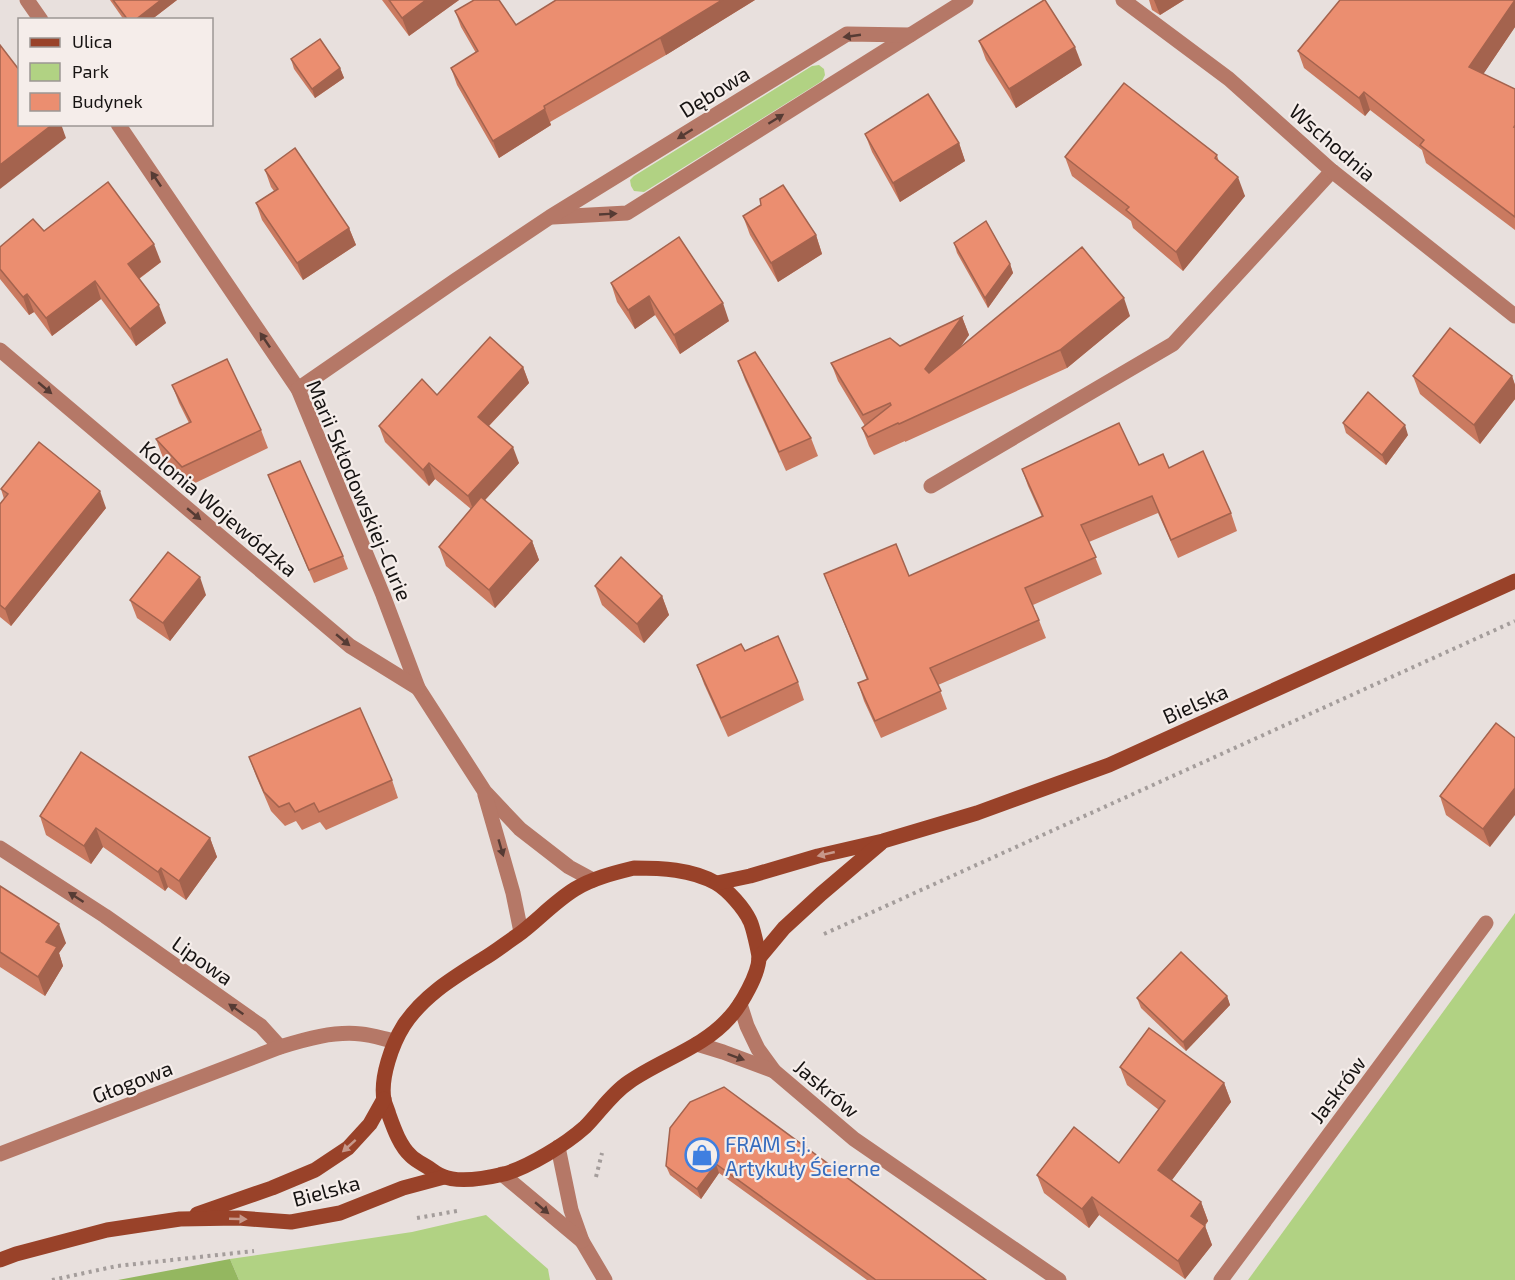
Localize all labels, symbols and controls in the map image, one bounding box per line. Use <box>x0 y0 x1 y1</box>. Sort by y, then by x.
legend <box>18 18 213 126</box>
text: Ulica <box>72 30 112 52</box>
one-way arrow <box>842 31 861 40</box>
text: Park <box>72 60 109 82</box>
street label: Dębowa <box>674 60 754 122</box>
text: Budynek <box>72 90 143 112</box>
street label: Wschodnia <box>1285 98 1381 186</box>
one-way arrow <box>768 114 785 125</box>
one-way arrow <box>677 128 693 139</box>
one-way arrow <box>150 170 161 187</box>
one-way arrow <box>599 209 618 218</box>
one-way arrow <box>259 333 271 349</box>
street label: Marii Skłodowskiej-Curie <box>301 376 418 605</box>
one-way arrow <box>37 381 52 394</box>
street label: Kolonia Wojewódzka <box>135 435 303 582</box>
one-way arrow <box>186 507 201 520</box>
one-way arrow <box>335 633 351 646</box>
street label: Bielska <box>1159 678 1231 728</box>
one-way arrow <box>497 839 506 857</box>
one-way arrow <box>817 850 835 860</box>
one-way arrow <box>68 892 84 903</box>
street label: Lipowa <box>168 930 238 990</box>
one-way arrow <box>228 1003 244 1015</box>
street label: Jaskrów <box>1304 1051 1370 1127</box>
one-way arrow <box>727 1052 745 1062</box>
street label: Głogowa <box>88 1054 176 1108</box>
street label: Jaskrów <box>789 1054 865 1122</box>
place label: FRAM s.j. Artykuły Ścierne <box>725 1131 880 1180</box>
shop icon: FRAM s.j. Artykuły Ścierne <box>684 1137 720 1173</box>
one-way arrow <box>342 1139 357 1152</box>
street label: Bielska <box>290 1169 362 1211</box>
one-way arrow <box>534 1201 550 1214</box>
one-way arrow <box>229 1214 248 1223</box>

